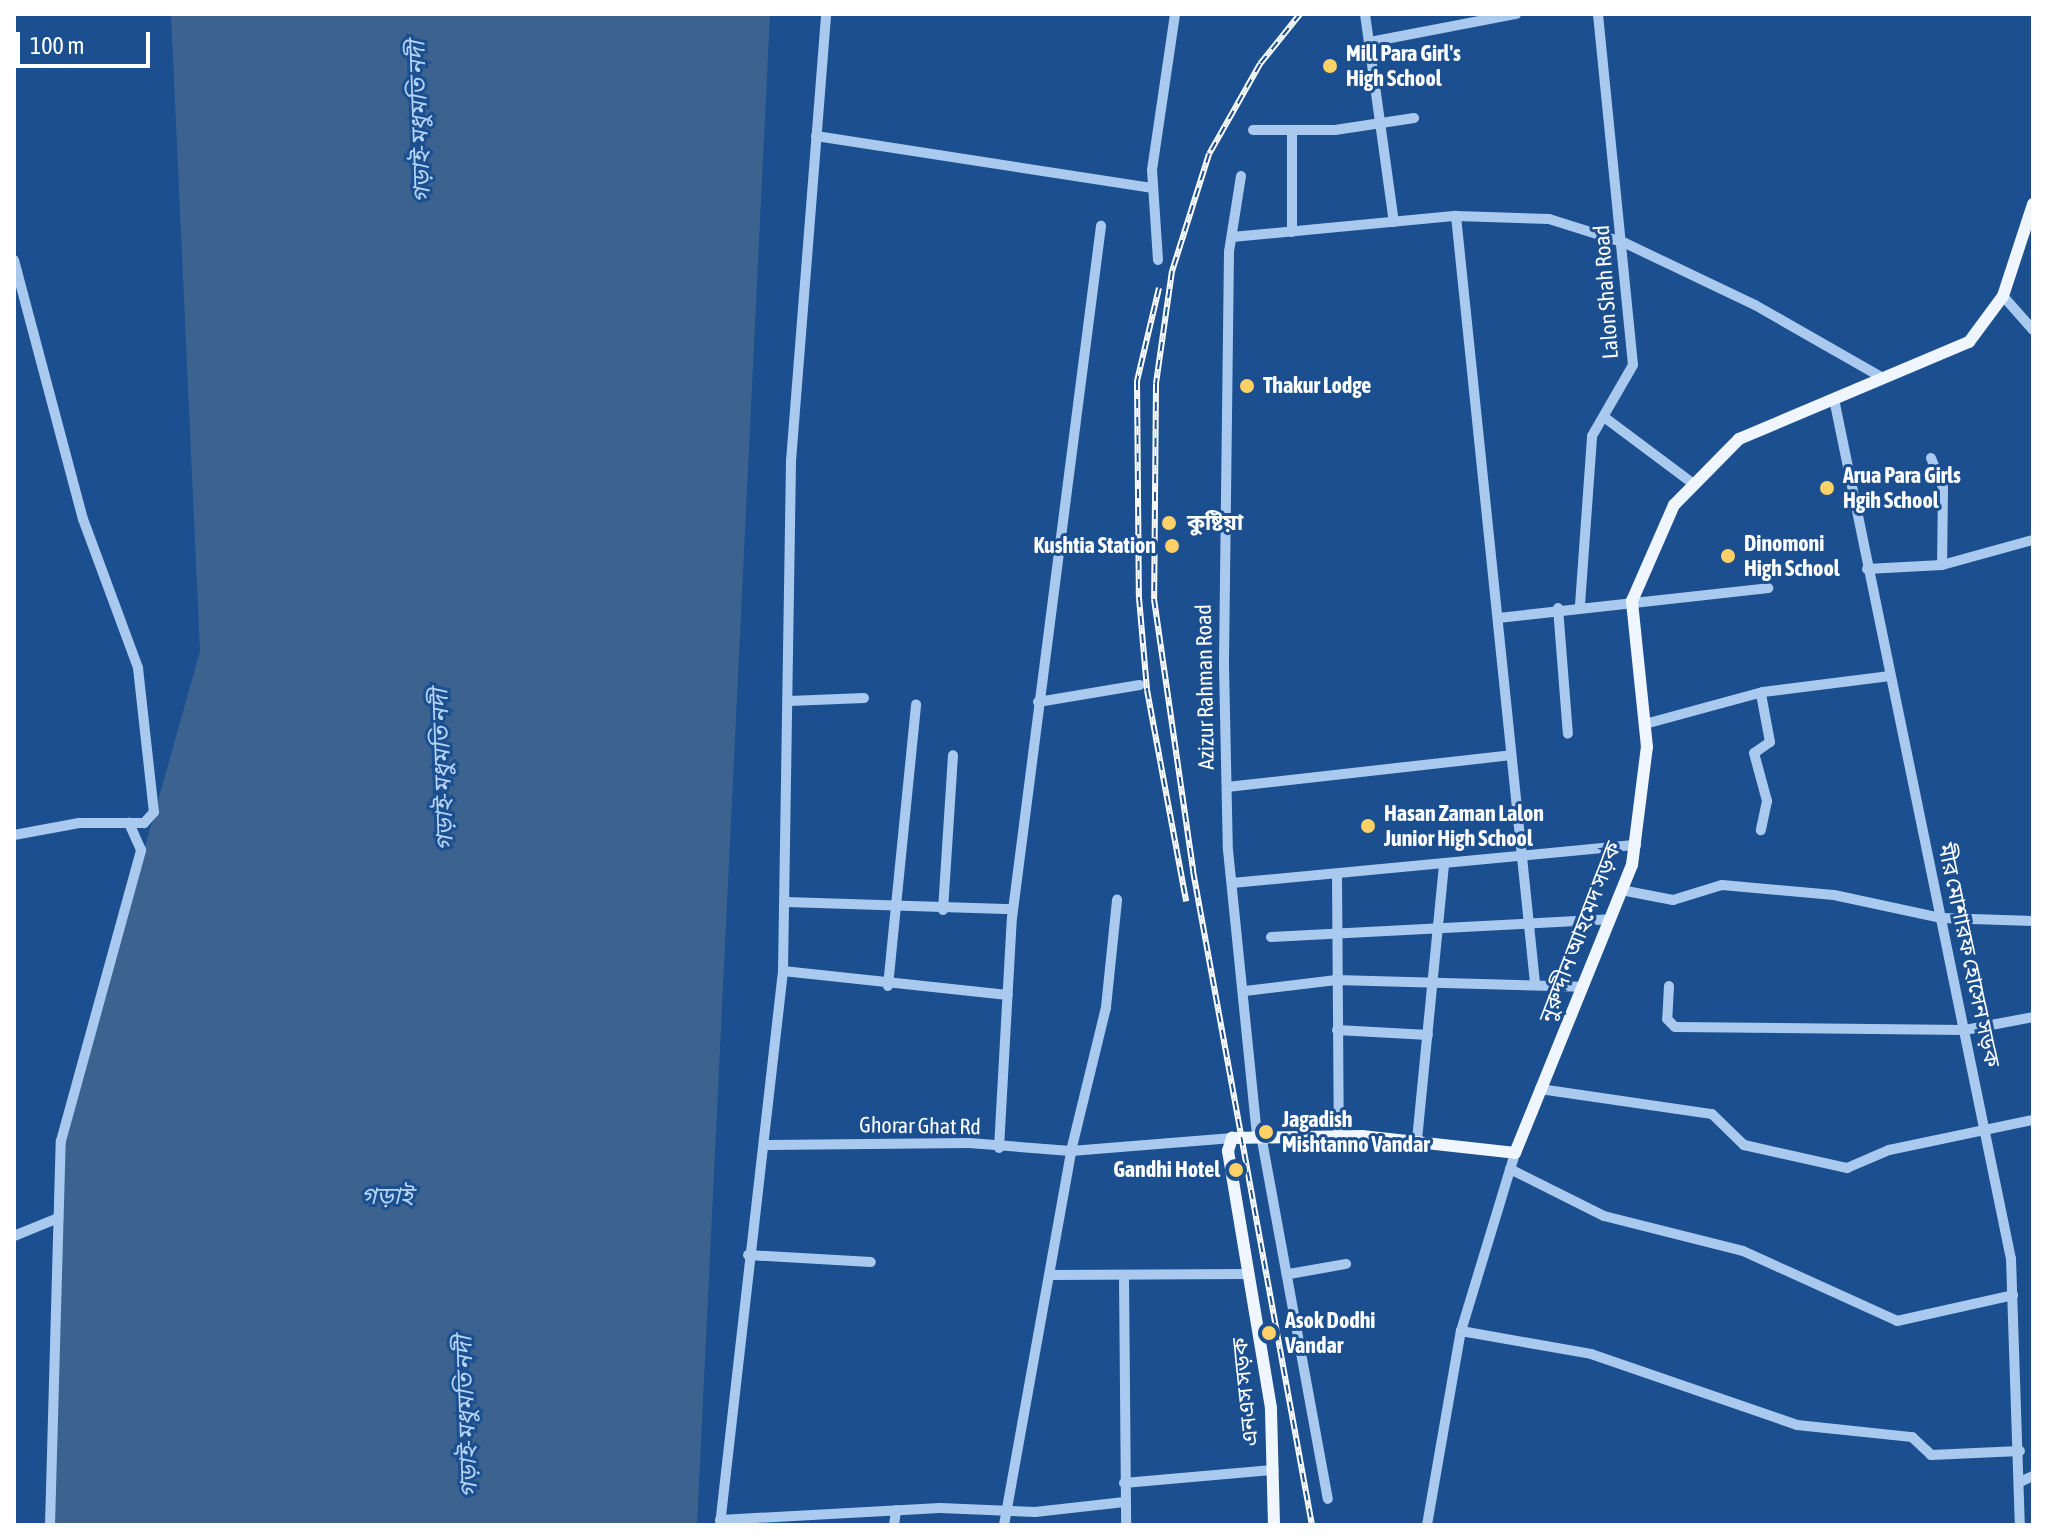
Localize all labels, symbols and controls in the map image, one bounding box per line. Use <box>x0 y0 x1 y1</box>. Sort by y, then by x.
scale bar <box>20 16 154 66</box>
text: 100 m <box>30 32 84 59</box>
water label: গড়াই-মধুমতি নদী <box>402 40 436 204</box>
place label: Mill Para Girl's High School <box>1346 40 1461 92</box>
marker: Mill Para Girl's High School <box>1321 57 1339 75</box>
street label: Lalon Shah Road <box>1588 224 1624 360</box>
place label: Thakur Lodge <box>1263 373 1371 399</box>
marker: Thakur Lodge <box>1238 377 1256 395</box>
place label: Arua Para Girls Hgih School <box>1843 462 1961 514</box>
marker: Arua Para Girls Hgih School <box>1818 479 1836 497</box>
place label: কুষ্টিয়া <box>1187 510 1243 536</box>
marker: কুষ্টিয়া <box>1158 512 1180 534</box>
place label: Dinomoni High School <box>1744 530 1840 582</box>
place label: Kushtia Station <box>1034 533 1156 559</box>
marker: Kushtia Station <box>1163 537 1181 555</box>
marker: Dinomoni High School <box>1719 547 1737 565</box>
street label: Azizur Rahman Road <box>1190 604 1220 770</box>
water label: গড়াই-মধুমতি নদী <box>425 688 459 852</box>
place label: Hasan Zaman Lalon Junior High School <box>1384 800 1544 852</box>
marker: Hasan Zaman Lalon Junior High School <box>1359 817 1377 835</box>
street label: নুরুদ্দীন আহমেদ সড়ক <box>1533 838 1627 1026</box>
street label: মীর মোশারফ হোসেন সড়ক <box>1932 840 2006 1070</box>
place label: Jagadish Mishtanno Vandar <box>1282 1106 1430 1158</box>
street label: Ghorar Ghat Rd <box>859 1112 981 1140</box>
marker: Jagadish Mishtanno Vandar <box>1257 1123 1275 1141</box>
place label: Gandhi Hotel <box>1113 1157 1220 1183</box>
marker: Gandhi Hotel <box>1227 1161 1245 1179</box>
water label: গড়াই <box>361 1182 413 1210</box>
place label: Asok Dodhi Vandar <box>1285 1307 1375 1358</box>
marker: Asok Dodhi Vandar <box>1260 1324 1278 1342</box>
water label: গড়াই-মধুমতি নদী <box>449 1335 483 1499</box>
street label: এনএস সড়ক <box>1226 1336 1264 1448</box>

